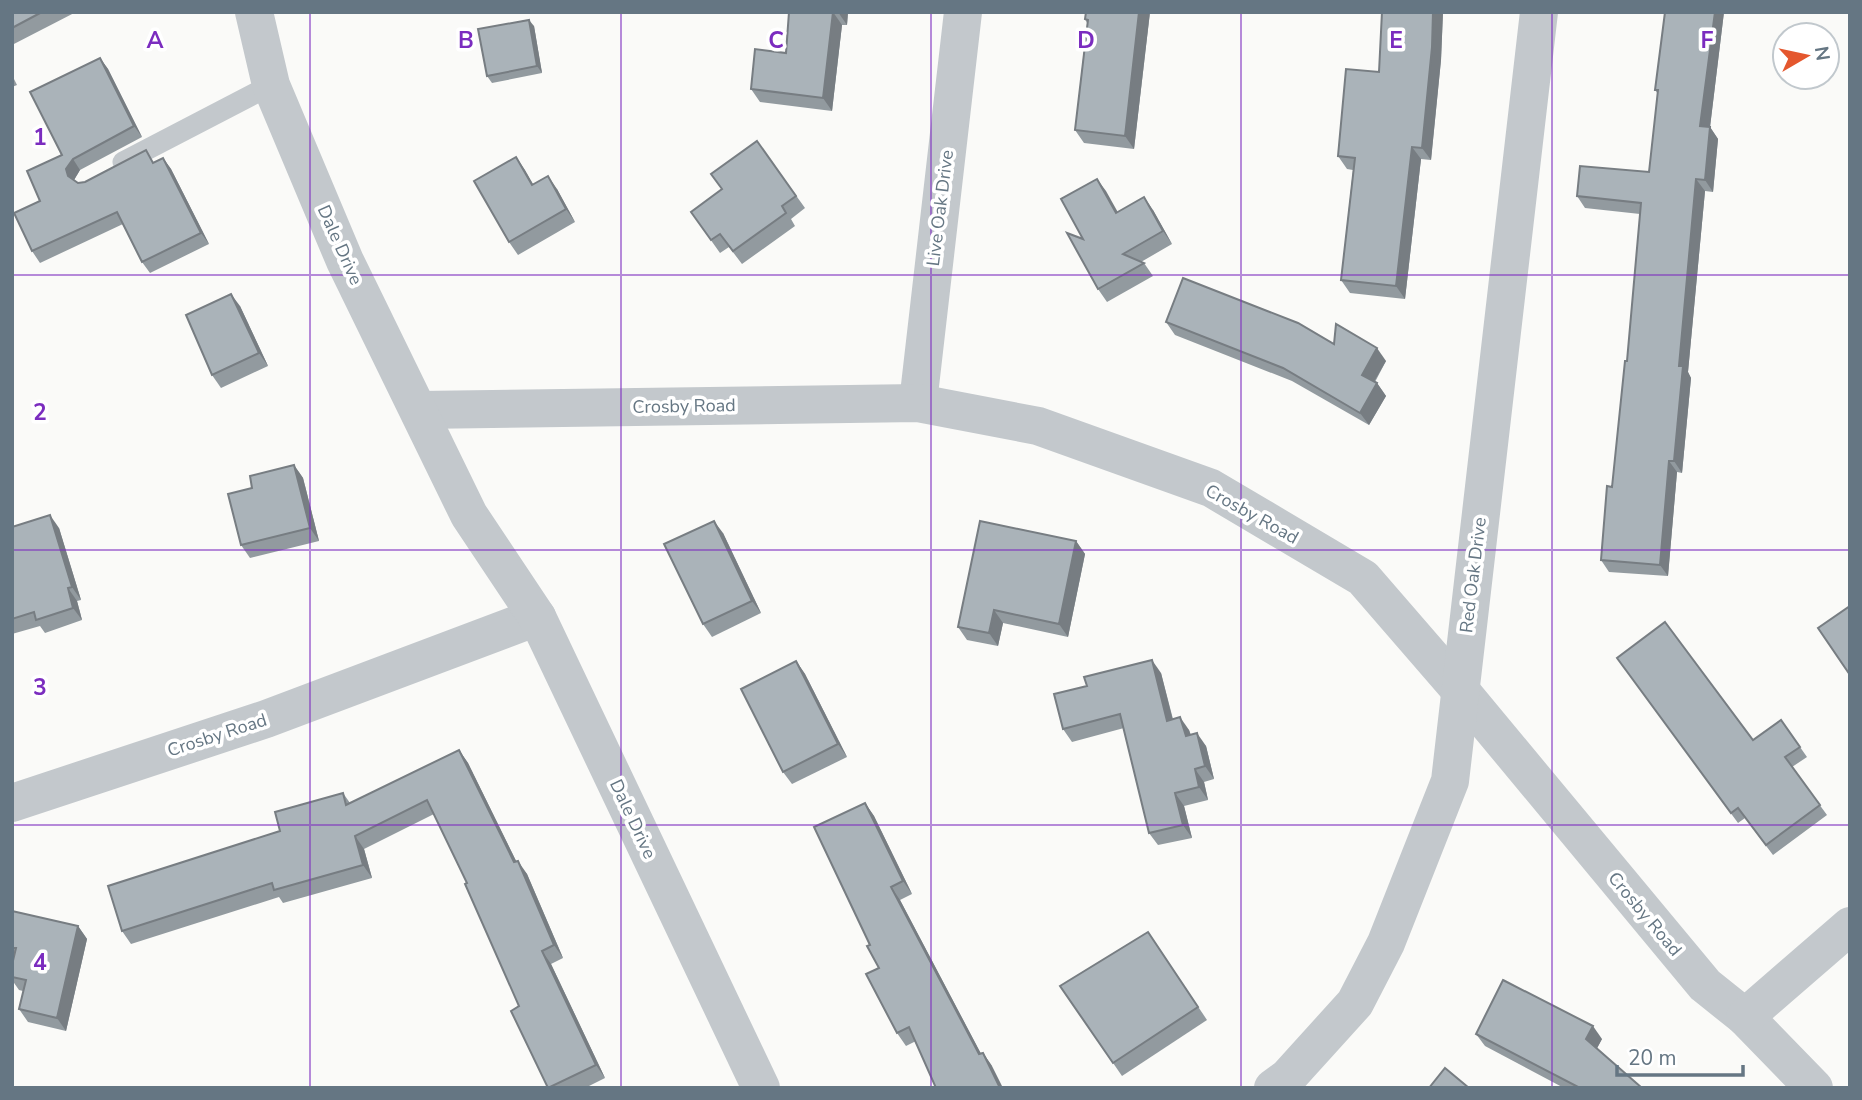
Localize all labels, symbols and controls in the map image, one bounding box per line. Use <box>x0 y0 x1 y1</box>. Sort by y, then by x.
north arrow <box>1771 21 1841 91</box>
text: A <box>146 25 164 56</box>
text: B <box>458 25 474 56</box>
text: C <box>768 25 784 56</box>
text: D <box>1077 25 1095 56</box>
text: E <box>1389 25 1403 56</box>
text: F <box>1701 25 1714 56</box>
text: N <box>1808 44 1836 63</box>
text: 1 <box>33 122 47 153</box>
street label: Live Oak Drive <box>921 148 959 268</box>
street label: Dale Drive <box>312 201 368 289</box>
street label: Crosby Road <box>632 393 736 419</box>
text: 2 <box>33 397 47 428</box>
street label: Crosby Road <box>1201 478 1303 550</box>
street label: Red Oak Drive <box>1454 516 1492 634</box>
text: 3 <box>33 672 47 703</box>
street label: Crosby Road <box>164 708 270 762</box>
street label: Dale Drive <box>604 775 662 863</box>
street label: Crosby Road <box>1603 867 1687 961</box>
text: 4 <box>33 947 47 978</box>
scale bar <box>1617 1034 1743 1078</box>
text: 20 m <box>1628 1044 1677 1072</box>

